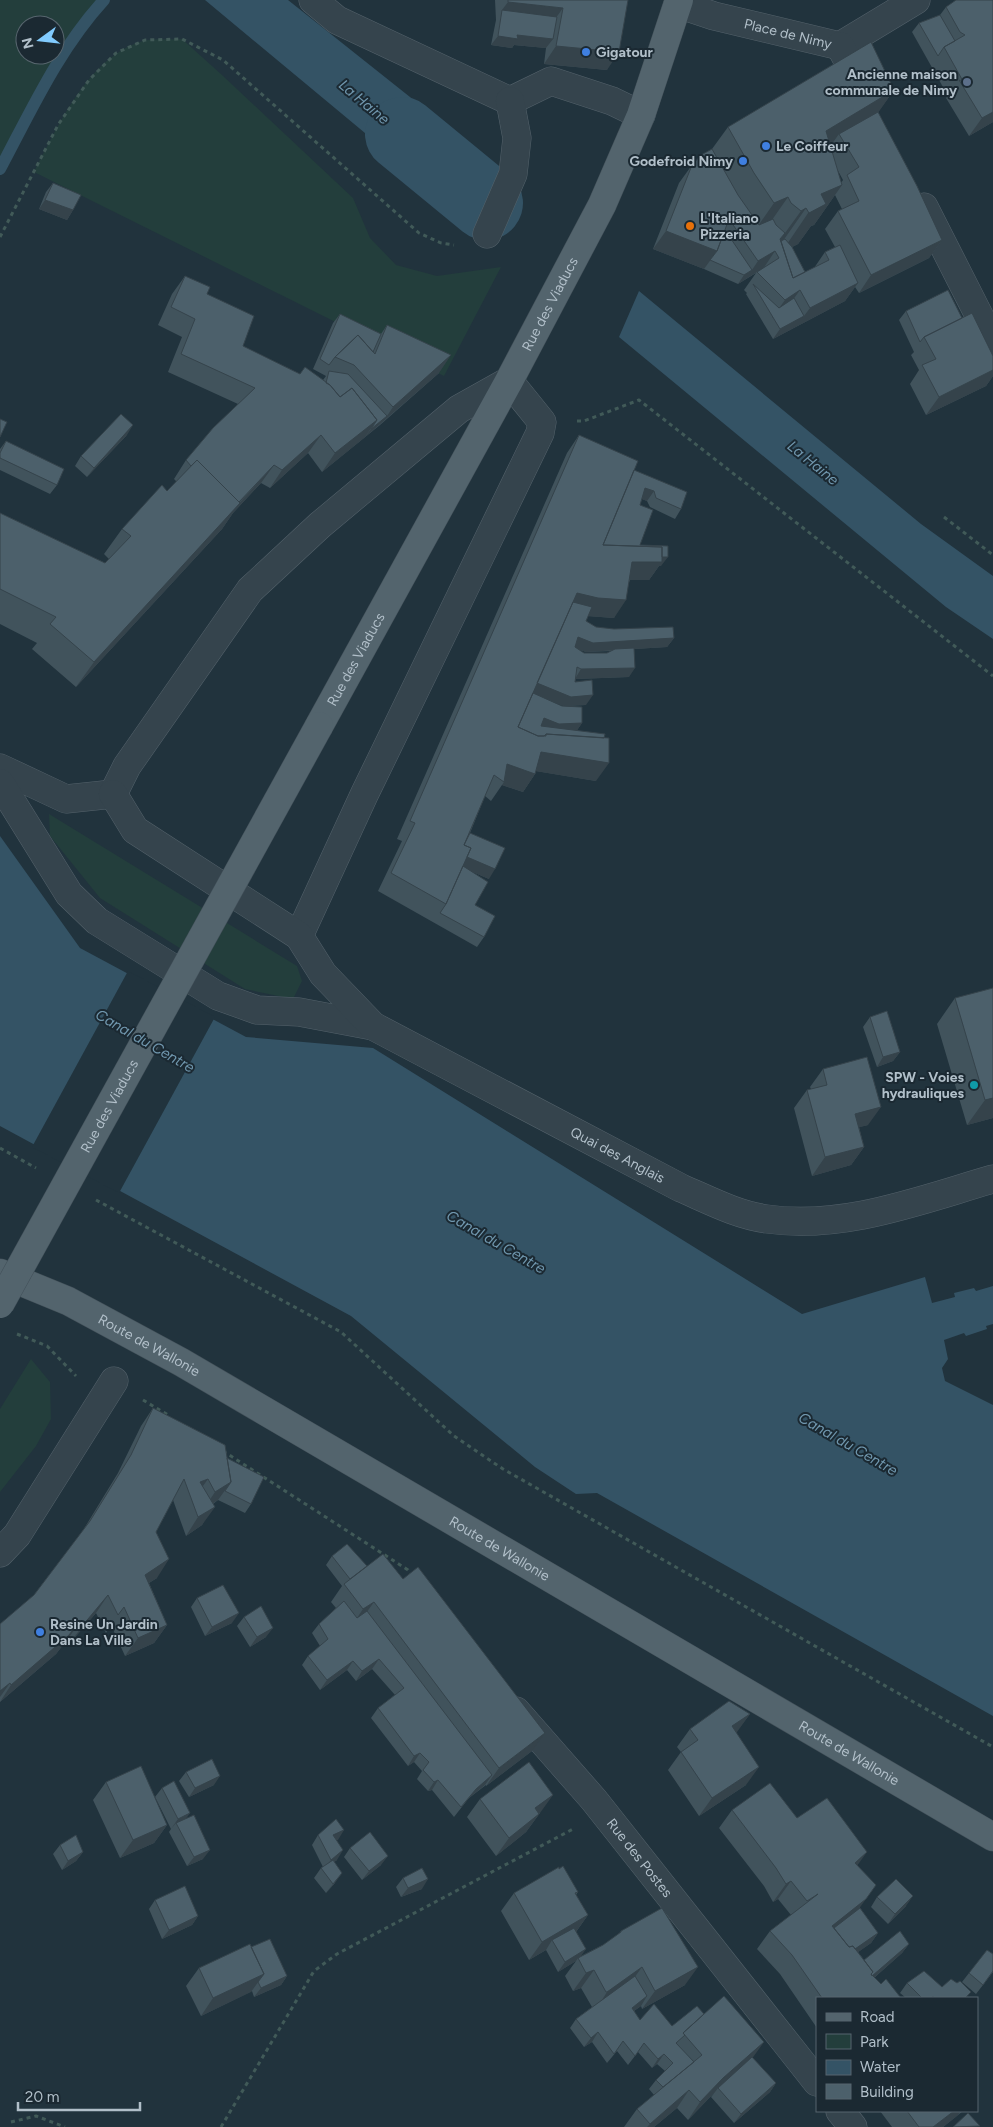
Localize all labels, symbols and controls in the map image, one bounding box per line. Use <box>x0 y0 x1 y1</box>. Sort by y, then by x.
north arrow <box>15 15 65 65</box>
street label: Place de Nimy <box>742 15 834 53</box>
text: N <box>18 36 38 51</box>
place label: Gigatour <box>596 44 654 61</box>
marker: Gigatour <box>580 46 592 58</box>
place label: Ancienne maison communale de Nimy <box>825 66 958 99</box>
water label: La Haine <box>335 76 393 128</box>
marker: Ancienne maison communale de Nimy <box>961 76 973 88</box>
place label: Le Coiffeur <box>776 138 849 155</box>
marker: Le Coiffeur <box>760 140 772 152</box>
place label: Godefroid Nimy <box>630 153 734 170</box>
marker: Godefroid Nimy <box>737 155 749 167</box>
place label: L'Italiano Pizzeria <box>700 210 759 243</box>
marker: L'Italiano Pizzeria <box>684 220 696 232</box>
street label: Rue des Viaducs <box>518 254 582 354</box>
water label: La Haine <box>784 437 842 489</box>
street label: Rue des Viaducs <box>324 610 389 709</box>
water label: Canal du Centre <box>92 1005 198 1077</box>
street label: Rue des Viaducs <box>77 1057 142 1156</box>
place label: SPW - Voies hydrauliques <box>882 1069 964 1102</box>
marker: SPW - Voies hydrauliques <box>968 1079 980 1091</box>
street label: Quai des Anglais <box>567 1123 667 1187</box>
water label: Canal du Centre <box>443 1206 549 1278</box>
street label: Route de Wallonie <box>95 1311 203 1380</box>
water label: Canal du Centre <box>795 1408 901 1480</box>
street label: Route de Wallonie <box>446 1513 553 1585</box>
place label: Resine Un Jardin Dans La Ville <box>50 1616 158 1649</box>
marker: Resine Un Jardin Dans La Ville <box>34 1626 46 1638</box>
street label: Route de Wallonie <box>796 1717 902 1789</box>
street label: Rue des Postes <box>603 1815 676 1901</box>
legend <box>816 1997 978 2112</box>
text: Road <box>860 2008 895 2026</box>
text: Park <box>860 2033 889 2051</box>
text: Water <box>860 2058 900 2076</box>
scale bar <box>18 2080 140 2112</box>
text: Building <box>860 2083 914 2101</box>
text: 20 m <box>25 2088 59 2106</box>

